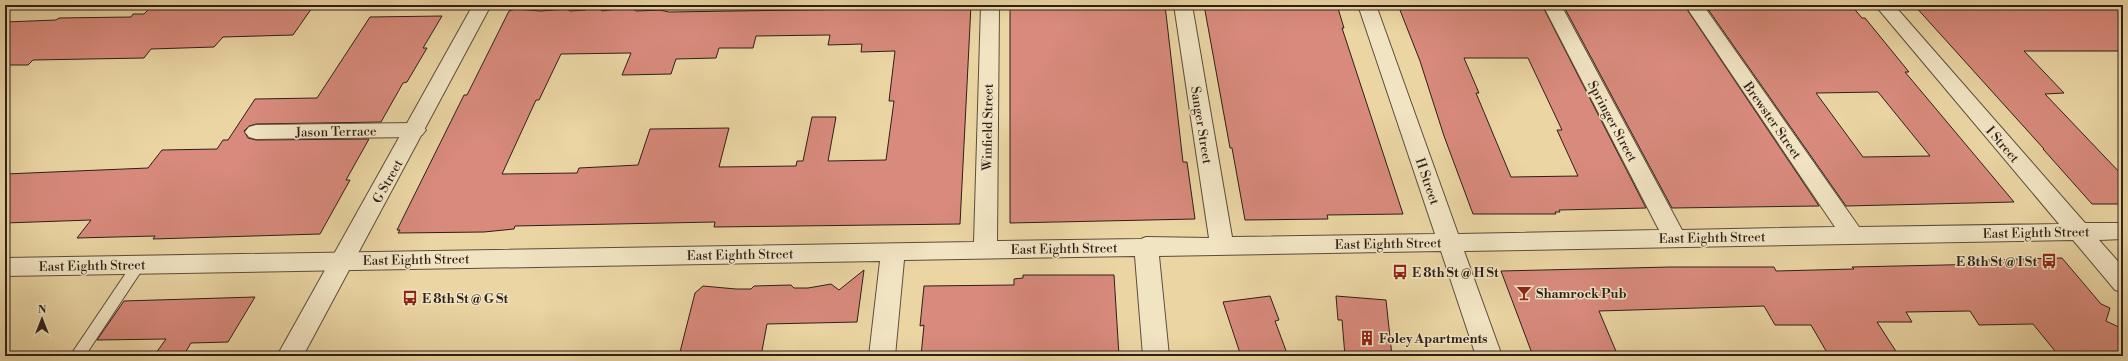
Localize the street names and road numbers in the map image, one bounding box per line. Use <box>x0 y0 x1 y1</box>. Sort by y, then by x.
street label: Springer Street <box>1584 78 1640 165</box>
street label: Brewster Street <box>1739 78 1805 163</box>
street label: Winfield Street <box>979 83 997 172</box>
street label: Sanger Street <box>1187 85 1215 166</box>
street label: Jason Terrace <box>294 123 377 141</box>
street label: I Street <box>1982 123 2023 166</box>
street label: G Street <box>369 156 407 206</box>
street label: H Street <box>1412 156 1443 207</box>
street label: East Eighth Street <box>1982 224 2090 242</box>
street label: East Eighth Street <box>1658 229 1766 247</box>
street label: East Eighth Street <box>1334 235 1442 253</box>
street label: East Eighth Street <box>1010 240 1118 258</box>
street label: East Eighth Street <box>686 246 794 264</box>
street label: East Eighth Street <box>362 251 470 269</box>
street label: East Eighth Street <box>38 257 146 275</box>

